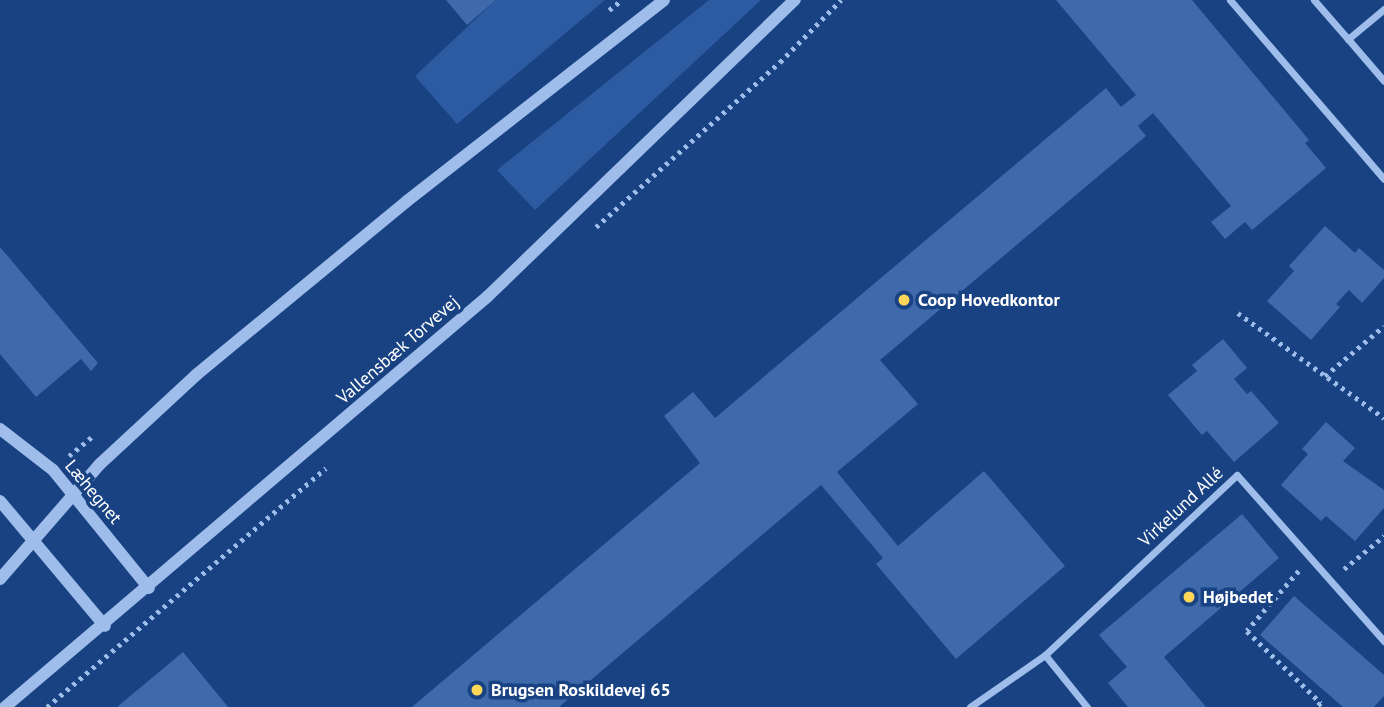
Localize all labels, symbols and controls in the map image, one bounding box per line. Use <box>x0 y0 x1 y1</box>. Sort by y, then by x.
place label: Coop Hovedkontor <box>918 289 1060 311</box>
street label: Vallensbæk Torvevej <box>332 291 464 409</box>
marker: Coop Hovedkontor <box>896 292 912 308</box>
street label: Læhegnet <box>60 456 126 528</box>
street label: Virkelund Allé <box>1134 462 1228 552</box>
place label: Højbedet <box>1203 586 1273 608</box>
marker: Højbedet <box>1181 589 1197 605</box>
place label: Brugsen Roskildevej 65 <box>491 679 671 701</box>
marker: Brugsen Roskildevej 65 <box>469 682 485 698</box>

